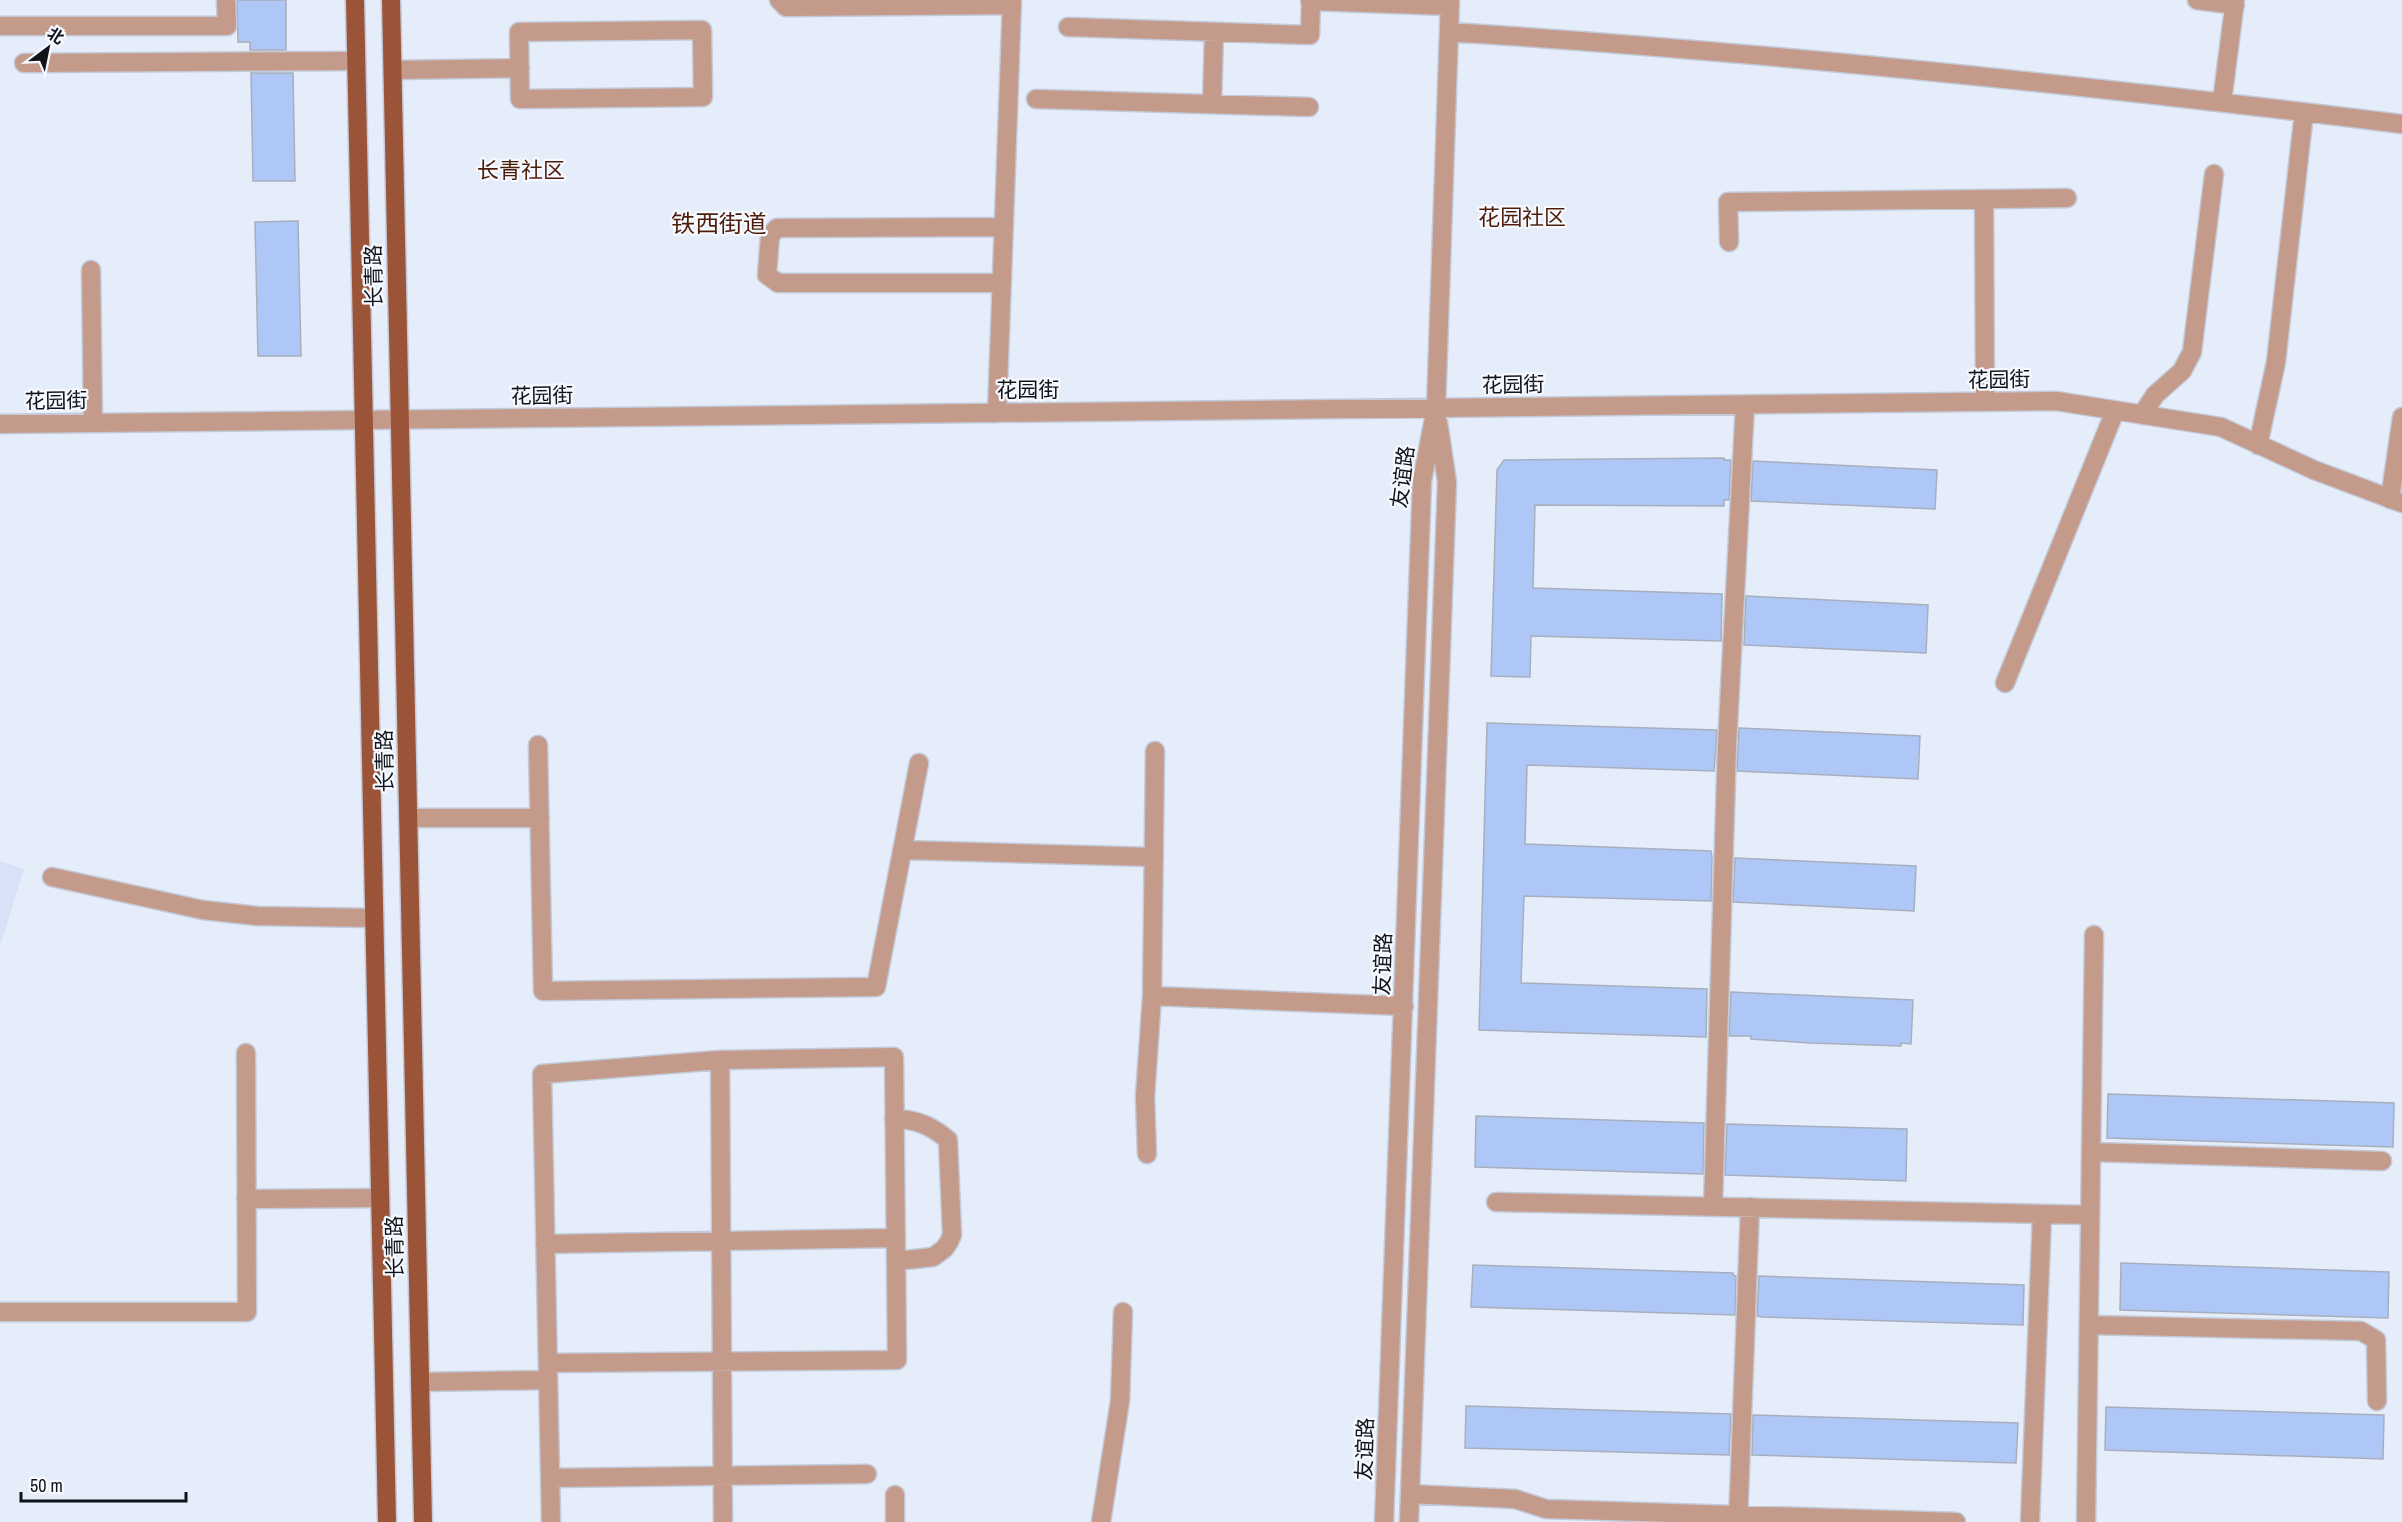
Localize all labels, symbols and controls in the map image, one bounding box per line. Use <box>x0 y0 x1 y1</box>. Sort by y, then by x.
north arrow <box>18 18 78 78</box>
text: 北 <box>43 22 69 49</box>
district label: 长青社区 <box>477 155 565 185</box>
district label: 花园社区 <box>1478 202 1566 232</box>
district label: 铁西街道 <box>671 207 767 239</box>
street label: 长青路 <box>358 244 389 308</box>
street label: 花园街 <box>1967 364 2031 395</box>
street label: 花园街 <box>1481 369 1545 400</box>
street label: 花园街 <box>997 375 1060 404</box>
street label: 花园街 <box>510 380 574 411</box>
street label: 花园街 <box>24 385 88 416</box>
street label: 友谊路 <box>1384 444 1421 510</box>
street label: 长青路 <box>369 729 400 793</box>
street label: 友谊路 <box>1367 932 1398 996</box>
street label: 长青路 <box>379 1215 410 1279</box>
street label: 友谊路 <box>1349 1417 1380 1481</box>
scale bar <box>21 1465 186 1503</box>
text: 50 m <box>30 1473 63 1498</box>

